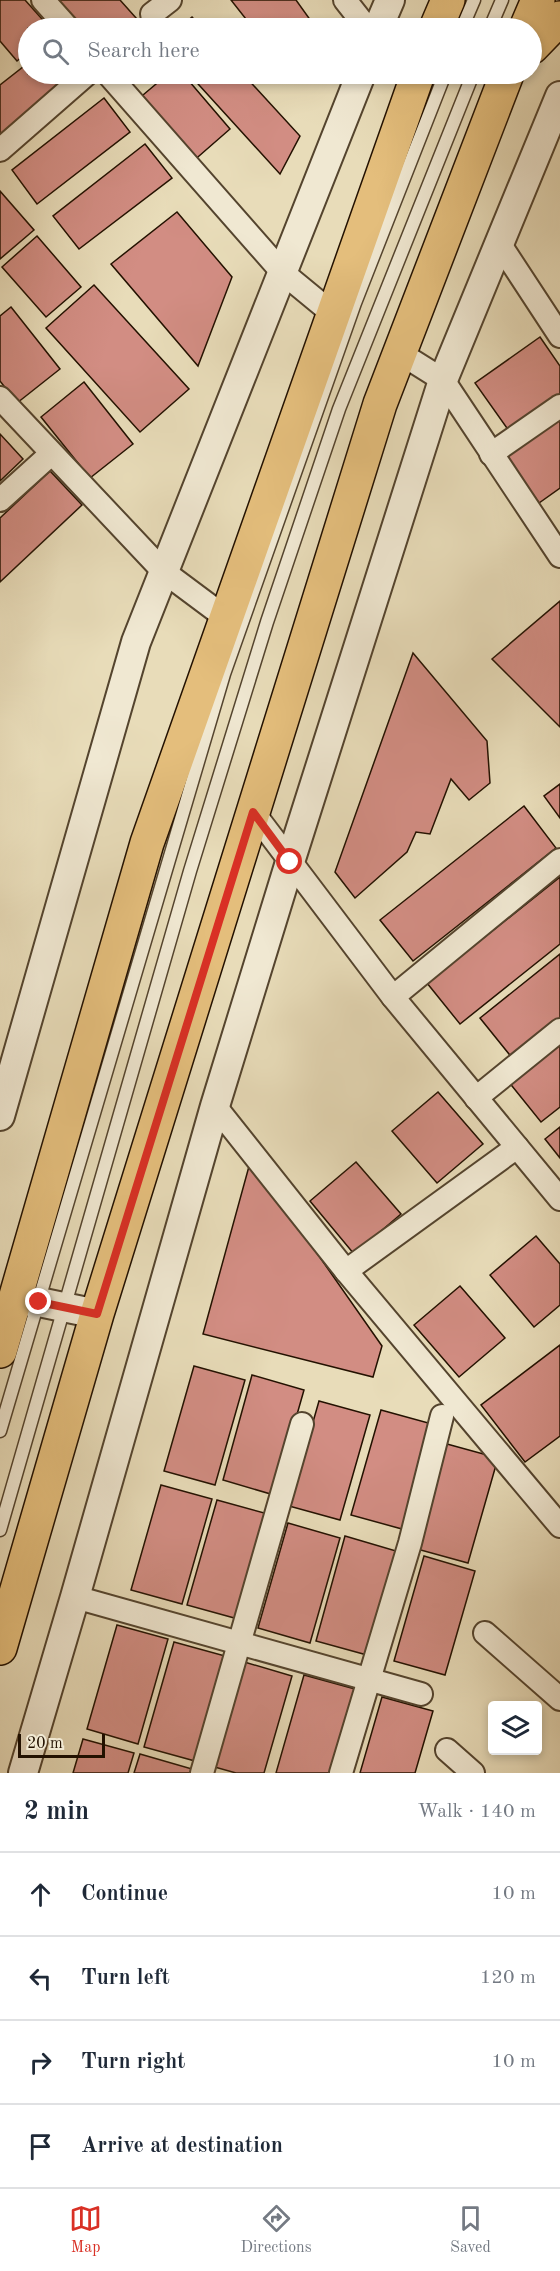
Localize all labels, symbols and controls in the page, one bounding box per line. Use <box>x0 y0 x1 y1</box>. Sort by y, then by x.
search box <box>18 18 542 84</box>
icon: search <box>39 35 72 68</box>
text: Search here <box>87 40 200 62</box>
route start <box>276 848 302 874</box>
route end <box>25 1288 51 1314</box>
map controls <box>488 1701 542 1755</box>
button: layers <box>488 1701 542 1755</box>
scale bar <box>18 1731 105 1758</box>
text: 20 m <box>27 1736 63 1752</box>
text: 2 min <box>24 1799 89 1825</box>
text: Walk · 140 m <box>417 1802 536 1822</box>
icon: ahead <box>24 1878 57 1911</box>
text: Continue <box>81 1883 168 1905</box>
text: 10 m <box>491 1884 536 1904</box>
icon: left <box>24 1962 57 1995</box>
text: Turn left <box>81 1967 170 1989</box>
text: 120 m <box>480 1968 536 1988</box>
icon: right <box>24 2046 57 2079</box>
text: Turn right <box>81 2051 185 2073</box>
text: 10 m <box>491 2052 536 2072</box>
icon: arrive <box>24 2130 57 2163</box>
text: Arrive at destination <box>81 2135 283 2157</box>
tab: Map <box>69 2202 102 2258</box>
tab: Directions <box>241 2202 312 2258</box>
tab: Saved <box>450 2202 491 2258</box>

